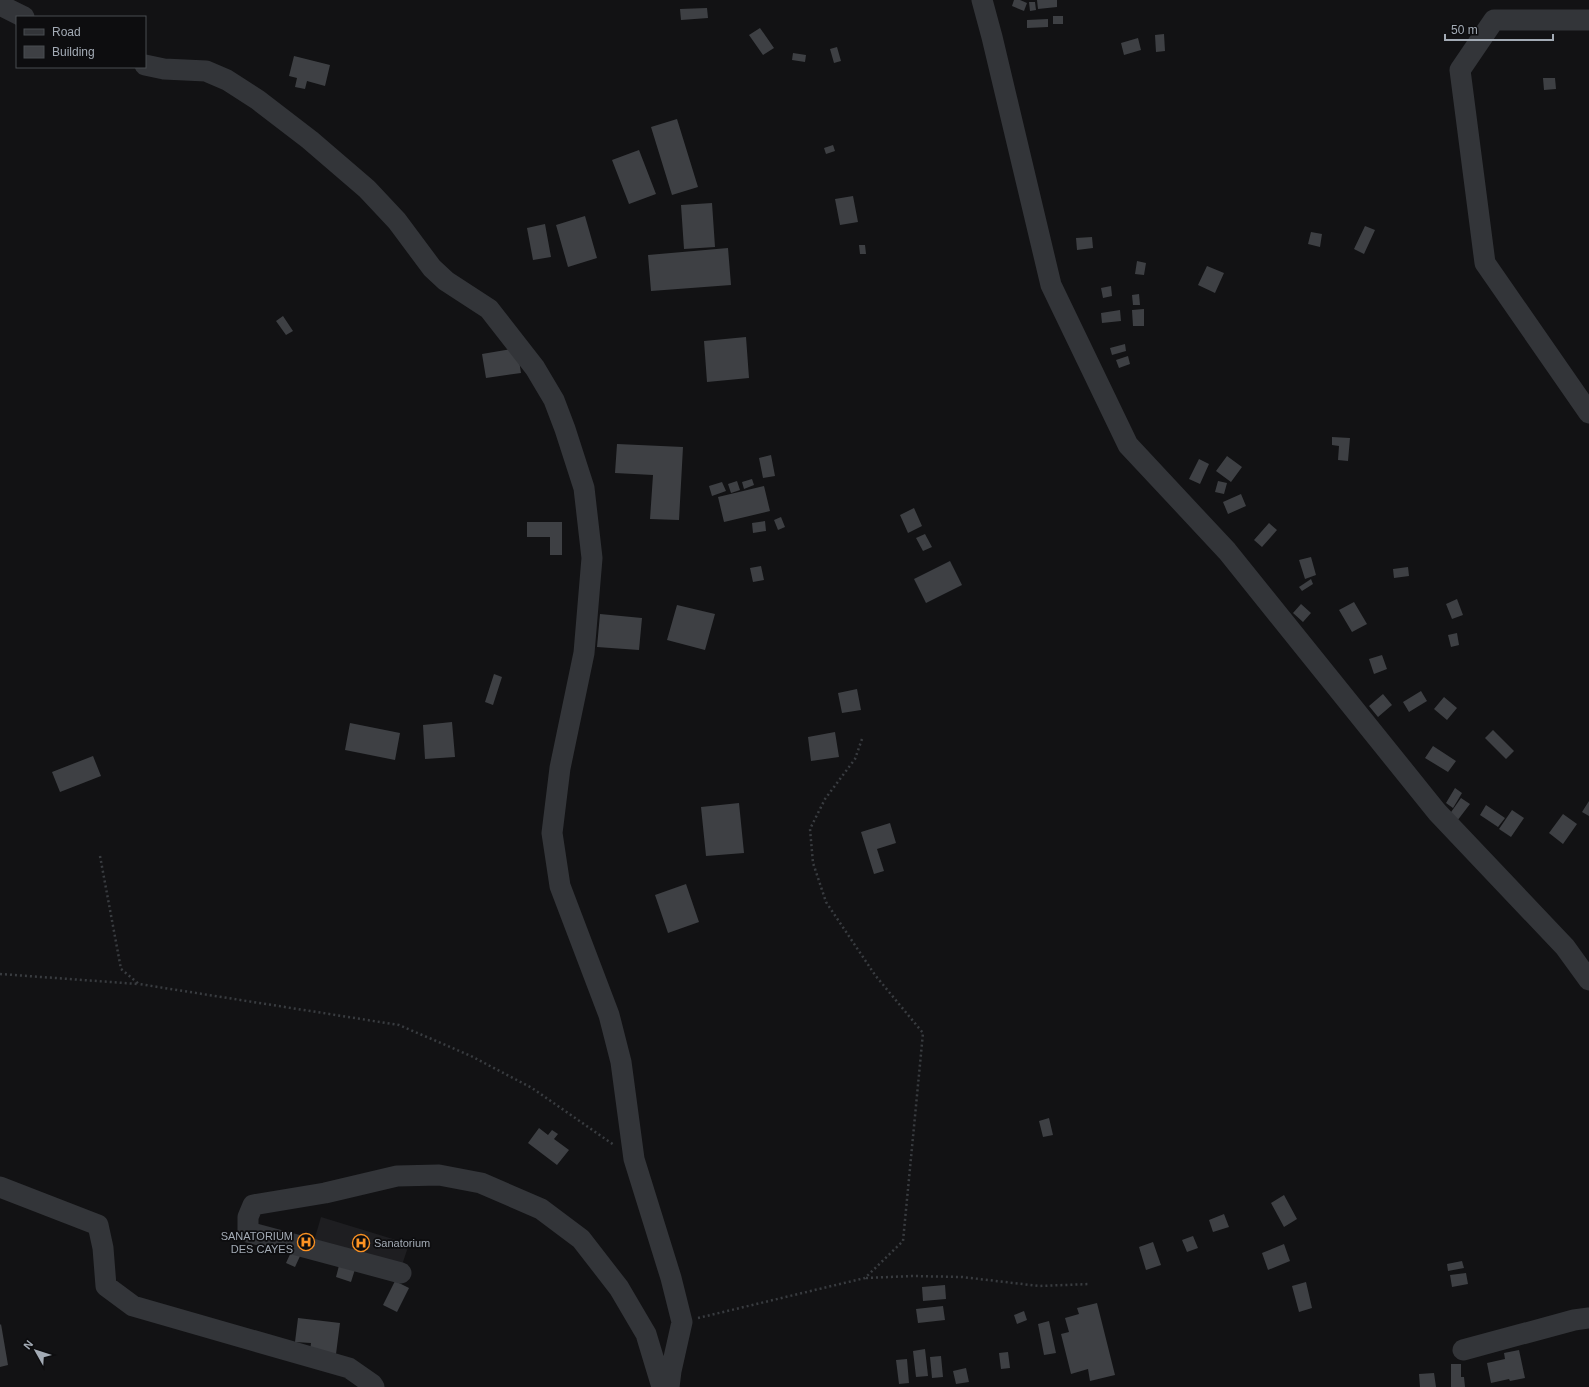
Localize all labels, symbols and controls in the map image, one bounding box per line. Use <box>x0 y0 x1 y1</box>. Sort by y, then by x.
legend <box>16 16 146 68</box>
scale bar <box>1445 16 1553 42</box>
text: 50 m <box>1451 23 1478 37</box>
text: Road <box>52 25 81 39</box>
text: Building <box>52 45 95 59</box>
place label: SANATORIUM DES CAYES <box>221 1230 293 1255</box>
hospital icon: SANATORIUM DES CAYES <box>296 1232 316 1252</box>
hospital icon: Sanatorium <box>351 1233 371 1253</box>
place label: Sanatorium <box>374 1237 430 1249</box>
north arrow <box>16 1331 56 1371</box>
text: N <box>21 1338 35 1352</box>

